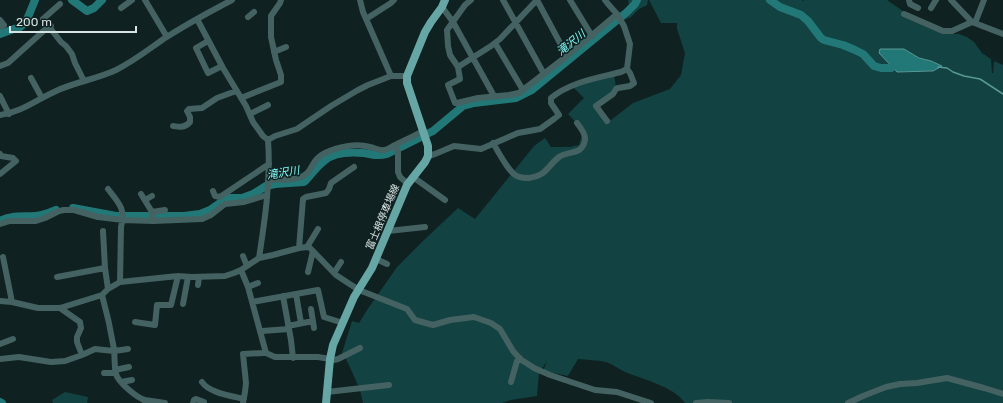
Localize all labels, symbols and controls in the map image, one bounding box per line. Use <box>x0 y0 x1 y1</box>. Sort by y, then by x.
scale bar <box>10 8 136 34</box>
text: 200 m <box>16 15 52 29</box>
water label: 滝沢川 <box>554 27 589 58</box>
water label: 滝沢川 <box>266 164 301 182</box>
street label: 富士根停車場線 <box>364 182 402 252</box>

